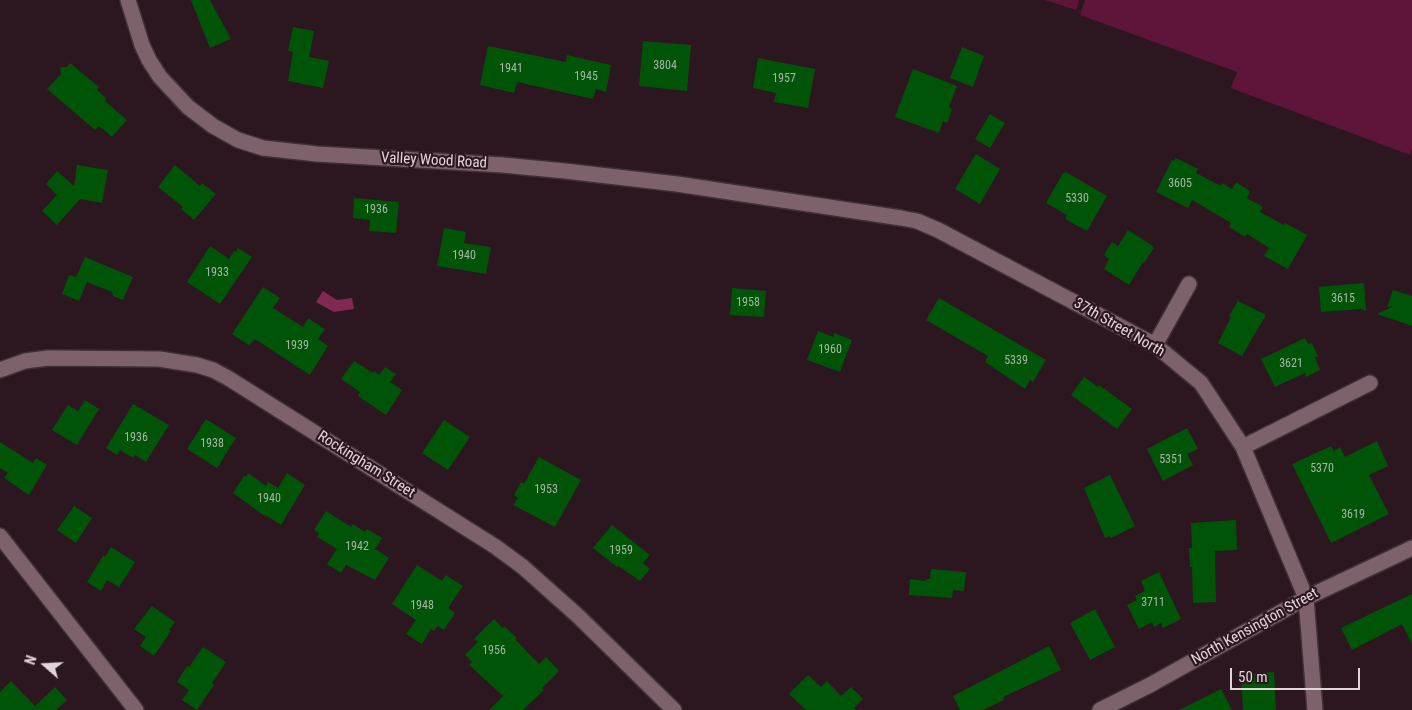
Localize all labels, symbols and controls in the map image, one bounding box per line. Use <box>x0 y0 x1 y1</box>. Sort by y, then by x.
house number: 3804 <box>653 59 677 73</box>
house number: 1941 <box>499 62 523 76</box>
house number: 1945 <box>574 70 598 84</box>
house number: 1957 <box>772 72 796 86</box>
street label: Valley Wood Road <box>381 149 487 173</box>
house number: 3605 <box>1168 177 1192 191</box>
house number: 5330 <box>1065 192 1089 206</box>
house number: 1936 <box>364 203 388 217</box>
house number: 1940 <box>452 249 476 263</box>
house number: 1933 <box>205 266 229 280</box>
house number: 3615 <box>1331 292 1355 306</box>
street label: 37th Street North <box>1070 295 1168 361</box>
house number: 1958 <box>736 296 760 310</box>
house number: 1939 <box>285 339 309 353</box>
house number: 1960 <box>818 343 842 357</box>
house number: 5339 <box>1004 354 1028 368</box>
house number: 3621 <box>1279 357 1303 371</box>
street label: Rockingham Street <box>314 428 418 502</box>
house number: 1936 <box>124 431 148 445</box>
house number: 1938 <box>200 437 224 451</box>
house number: 5351 <box>1159 453 1183 467</box>
house number: 5370 <box>1310 462 1334 476</box>
house number: 1953 <box>534 483 558 497</box>
house number: 1940 <box>257 492 281 506</box>
house number: 3619 <box>1341 508 1365 522</box>
house number: 1942 <box>345 540 369 554</box>
house number: 1959 <box>609 544 633 558</box>
street label: North Kensington Street <box>1189 585 1321 669</box>
house number: 3711 <box>1141 596 1165 610</box>
house number: 1948 <box>410 599 434 613</box>
north arrow <box>20 640 70 690</box>
house number: 1956 <box>482 644 506 658</box>
text: N <box>22 653 40 667</box>
scale bar <box>1232 658 1362 690</box>
text: 50 m <box>1238 668 1268 686</box>

